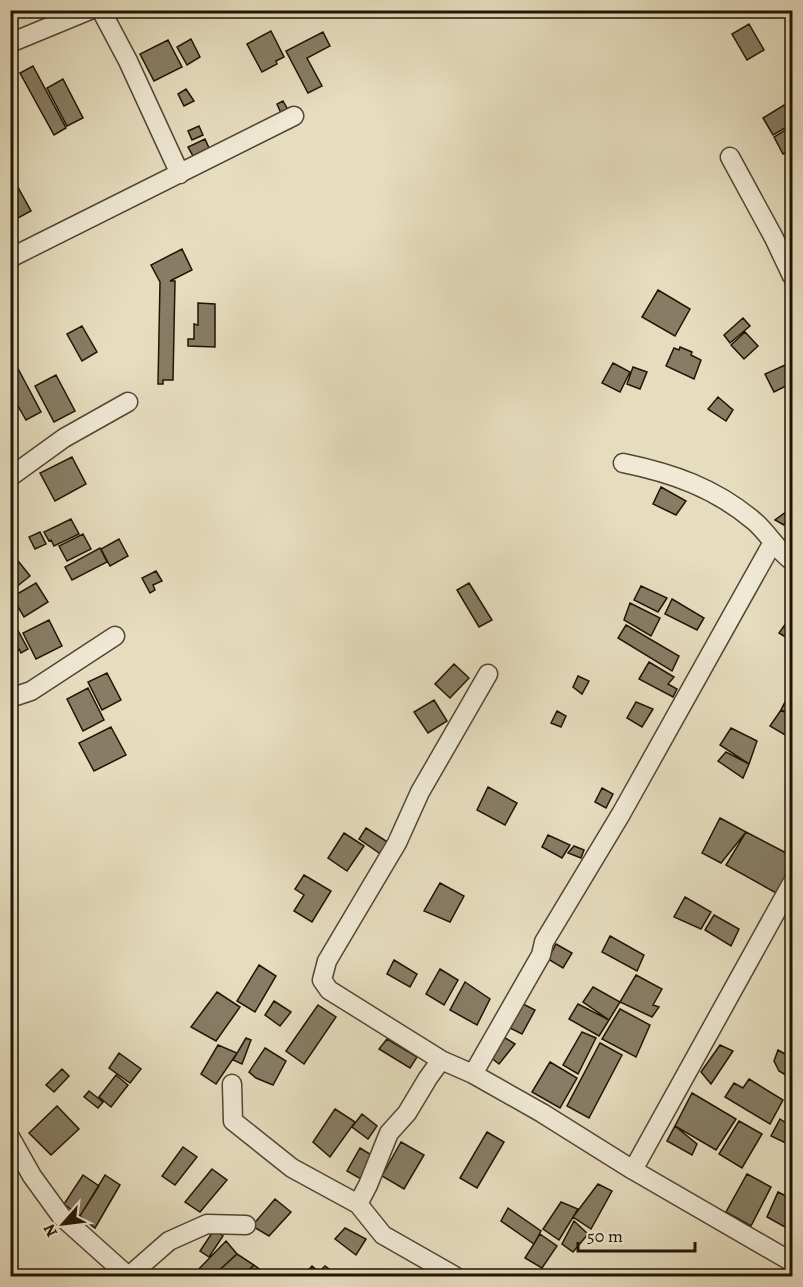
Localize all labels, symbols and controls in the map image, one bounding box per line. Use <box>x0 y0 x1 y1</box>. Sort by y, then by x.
north arrow <box>33 1194 93 1254</box>
scale bar <box>578 1215 695 1253</box>
text: N <box>38 1220 63 1241</box>
text: 50 m <box>587 1224 623 1248</box>

